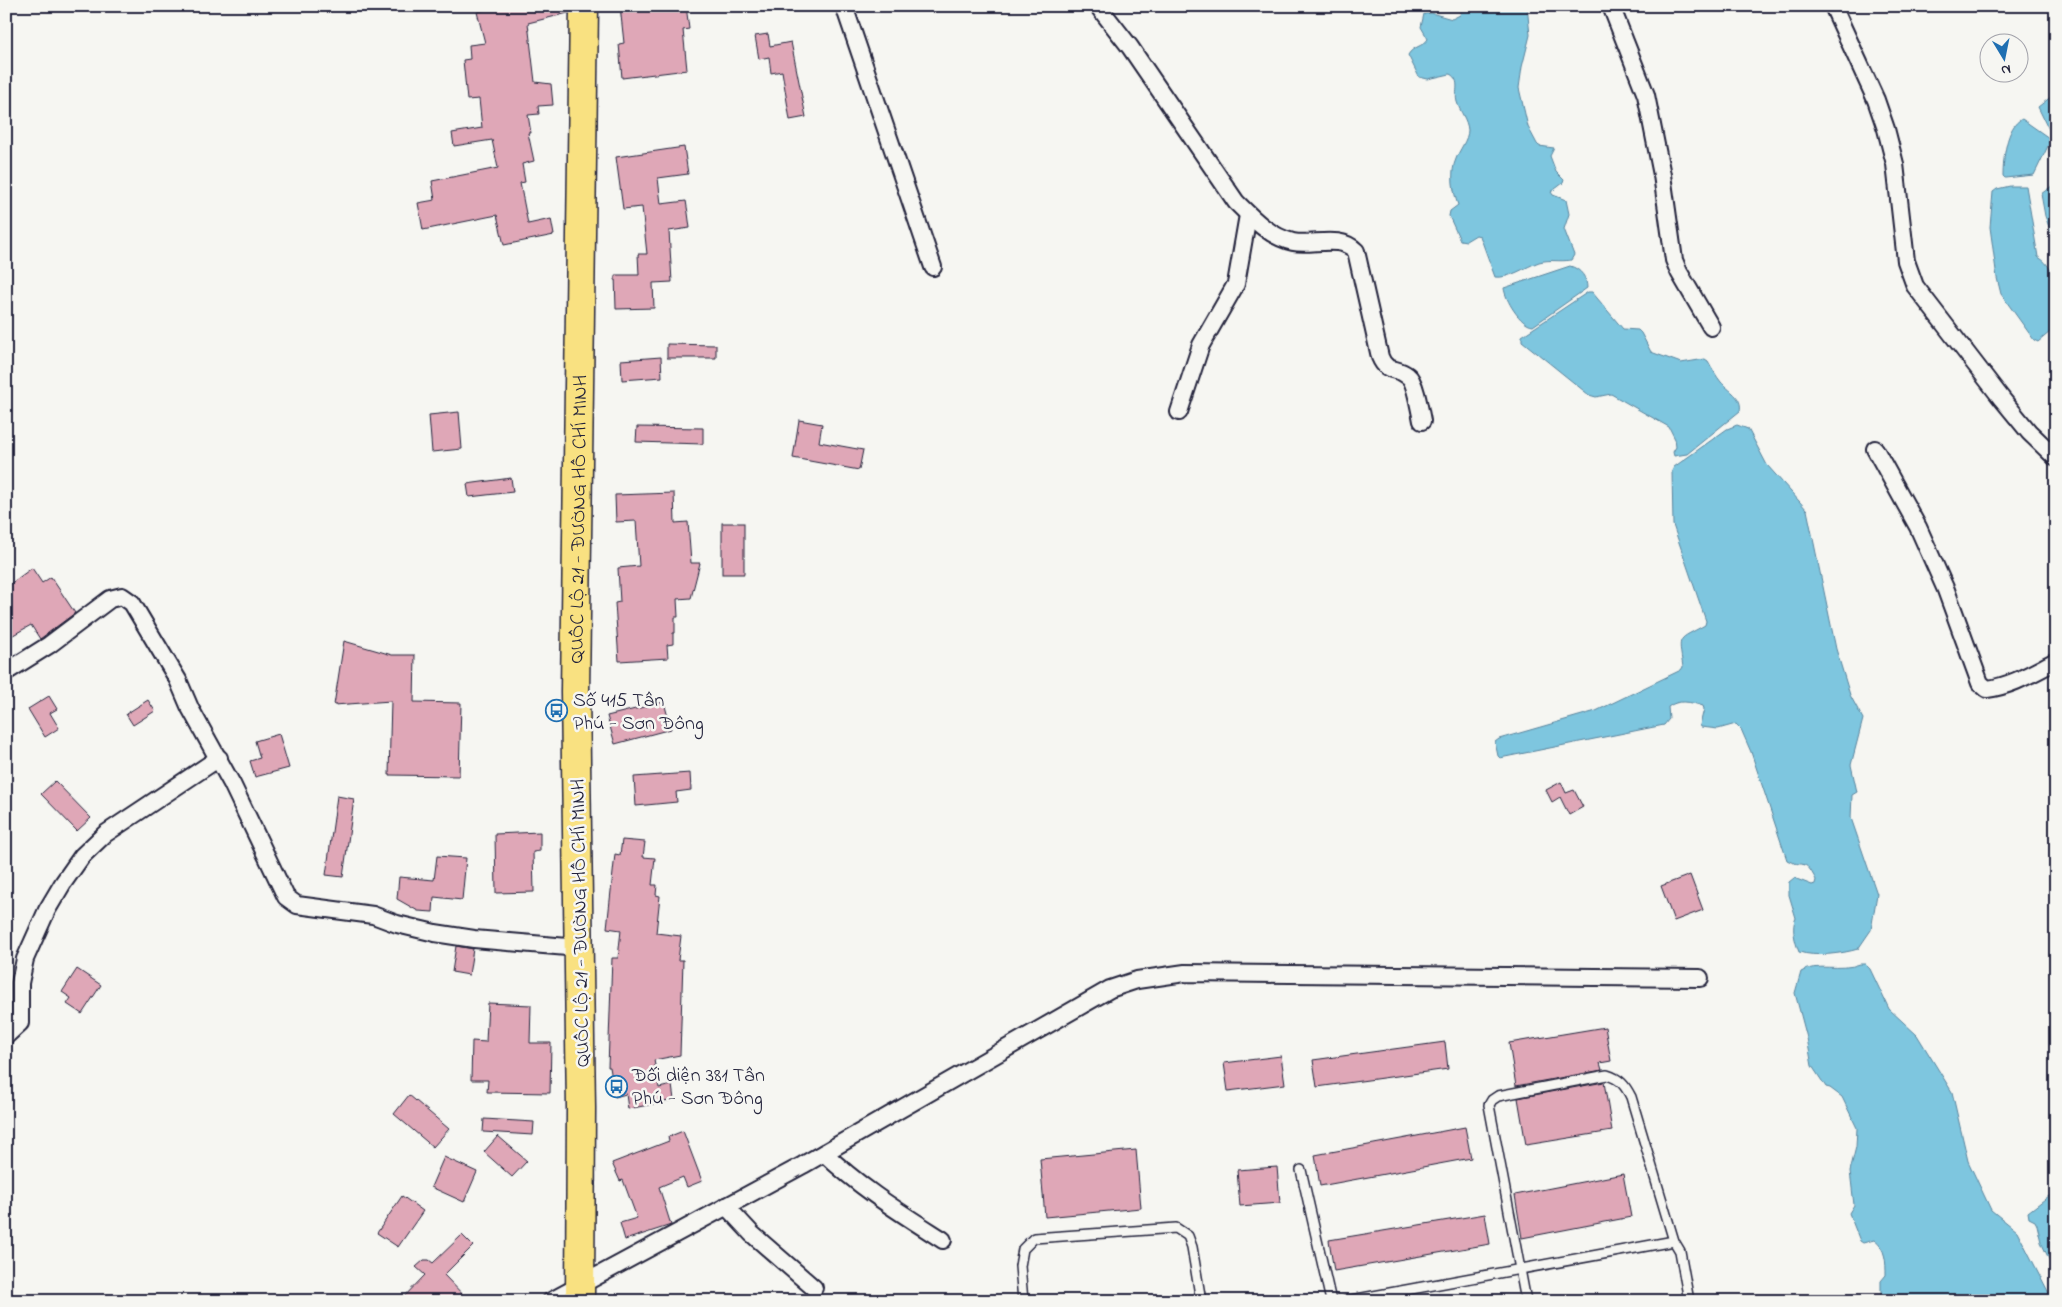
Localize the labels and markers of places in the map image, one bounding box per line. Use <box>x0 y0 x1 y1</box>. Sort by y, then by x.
place label: Số 415 Tân Phú - Sơn Đông <box>573 687 704 740</box>
bus stop icon: Số 415 Tân Phú - Sơn Đông <box>545 699 569 723</box>
place label: Đối diện 381 Tân Phú - Sơn Đông <box>631 1062 765 1115</box>
bus stop icon: Đối diện 381 Tân Phú - Sơn Đông <box>604 1074 628 1098</box>

